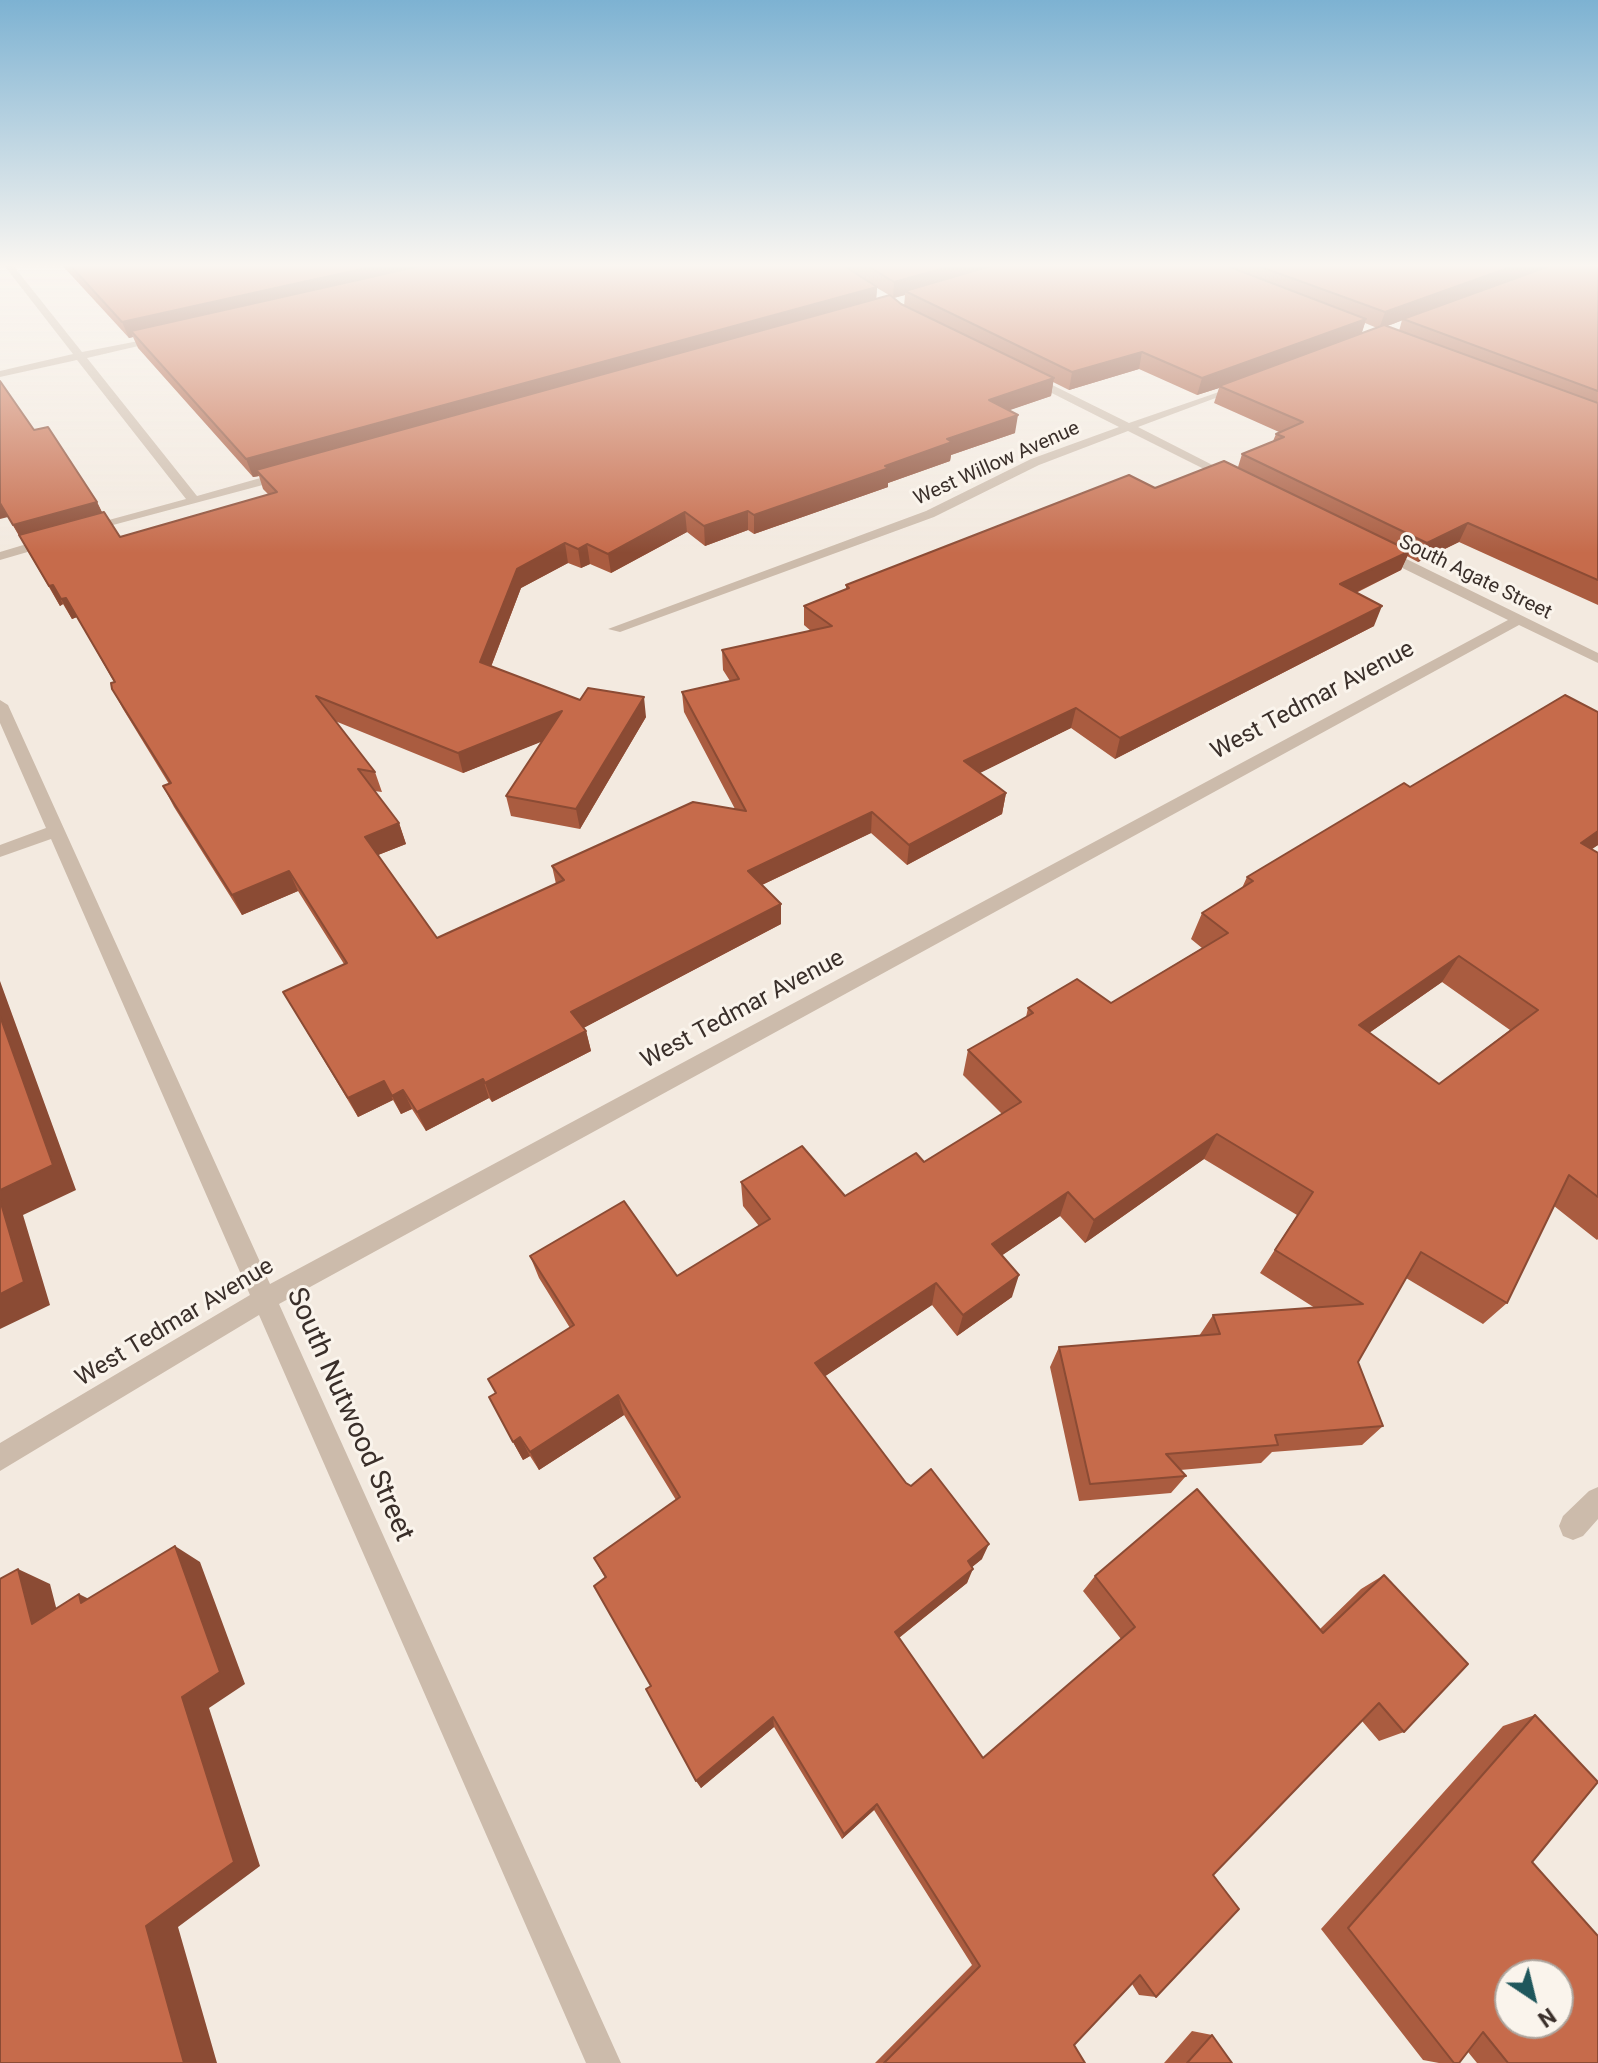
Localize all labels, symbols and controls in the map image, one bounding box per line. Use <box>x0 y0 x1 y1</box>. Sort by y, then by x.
street label: West Willow Avenue <box>910 417 1084 511</box>
street label: South Agate Street <box>1395 531 1555 625</box>
street label: West Tedmar Avenue <box>1206 635 1420 767</box>
street label: West Tedmar Avenue <box>636 944 850 1076</box>
street label: West Tedmar Avenue <box>71 1252 279 1394</box>
street label: South Nutwood Street <box>278 1283 420 1547</box>
north arrow <box>1494 1959 1574 2039</box>
text: N <box>1533 2003 1560 2032</box>

